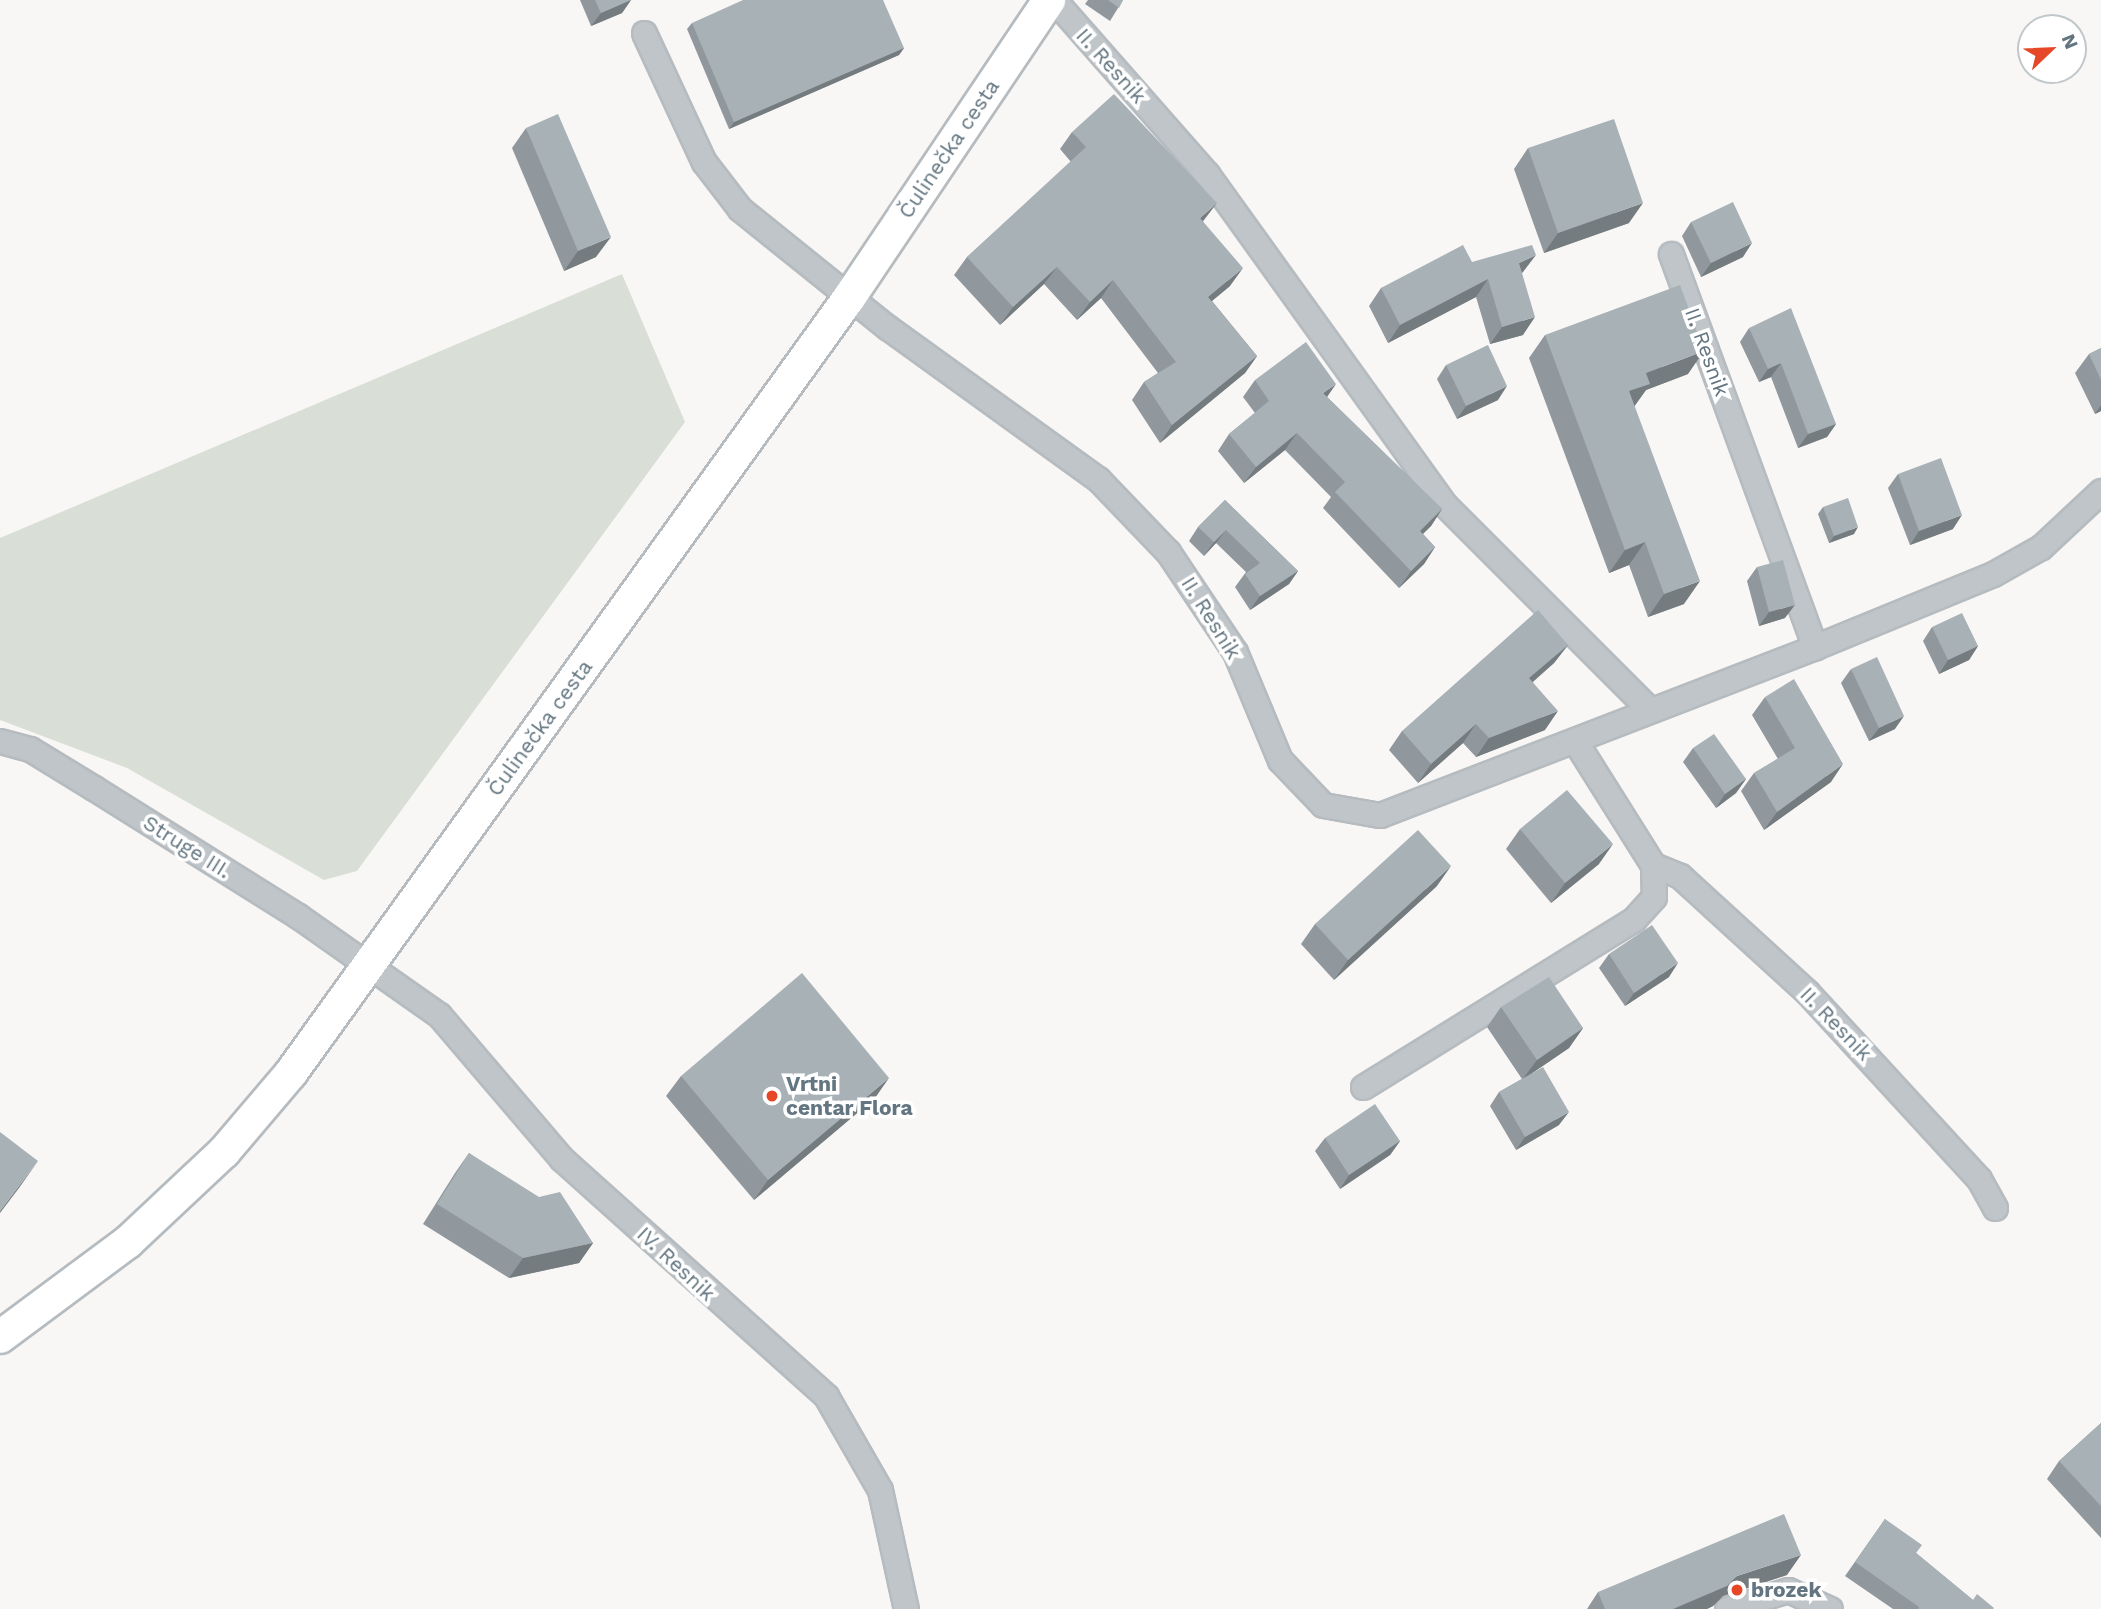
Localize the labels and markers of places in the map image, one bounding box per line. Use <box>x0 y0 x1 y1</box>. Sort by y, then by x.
place label: Vrtni centar Flora <box>786 1071 913 1121</box>
marker: Vrtni centar Flora <box>764 1088 780 1104</box>
place label: brozek <box>1751 1577 1822 1603</box>
marker: brozek <box>1729 1582 1745 1598</box>

